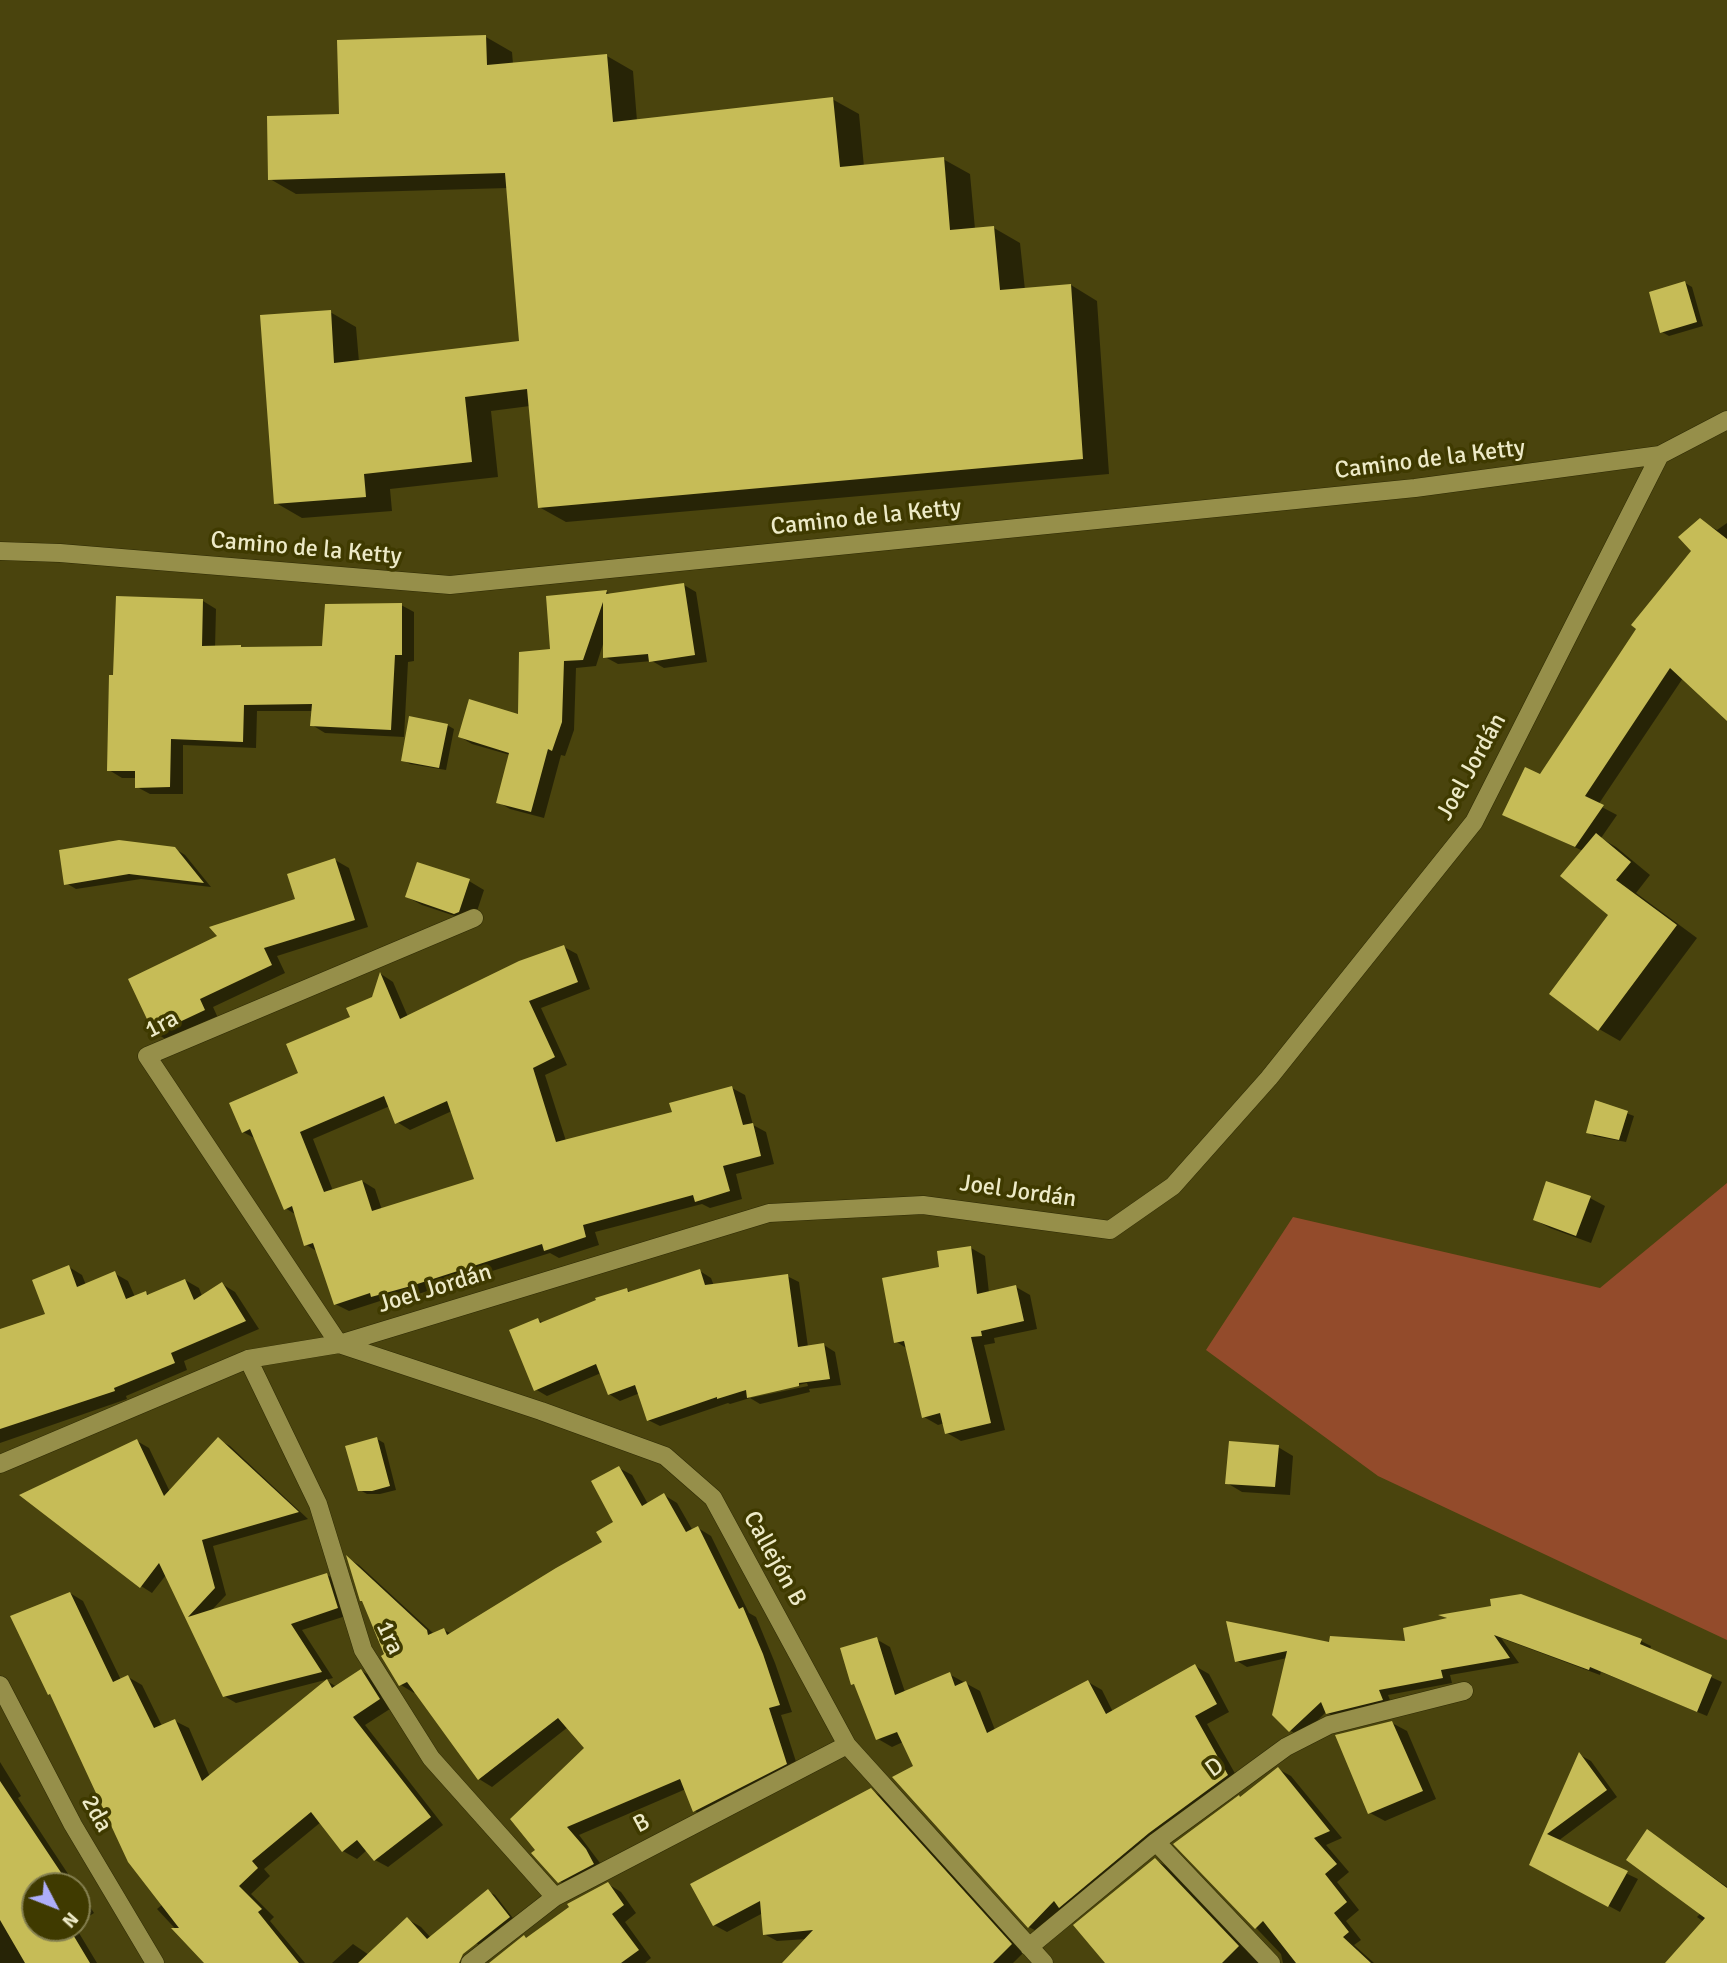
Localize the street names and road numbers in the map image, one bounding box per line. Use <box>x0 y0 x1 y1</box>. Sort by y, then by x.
street label: Camino de la Ketty <box>1333 434 1527 486</box>
street label: Camino de la Ketty <box>769 494 963 542</box>
street label: Camino de la Ketty <box>209 526 403 572</box>
street label: Joel Jordán <box>1431 709 1513 825</box>
street label: 1ra <box>140 1005 184 1045</box>
street label: Joel Jordán <box>958 1170 1078 1214</box>
street label: Joel Jordán <box>375 1258 495 1320</box>
street label: Callejón B <box>736 1506 812 1612</box>
street label: 1ra <box>369 1617 409 1659</box>
street label: D <box>1200 1752 1230 1784</box>
street label: 2da <box>74 1790 118 1838</box>
street label: B <box>629 1808 655 1840</box>

